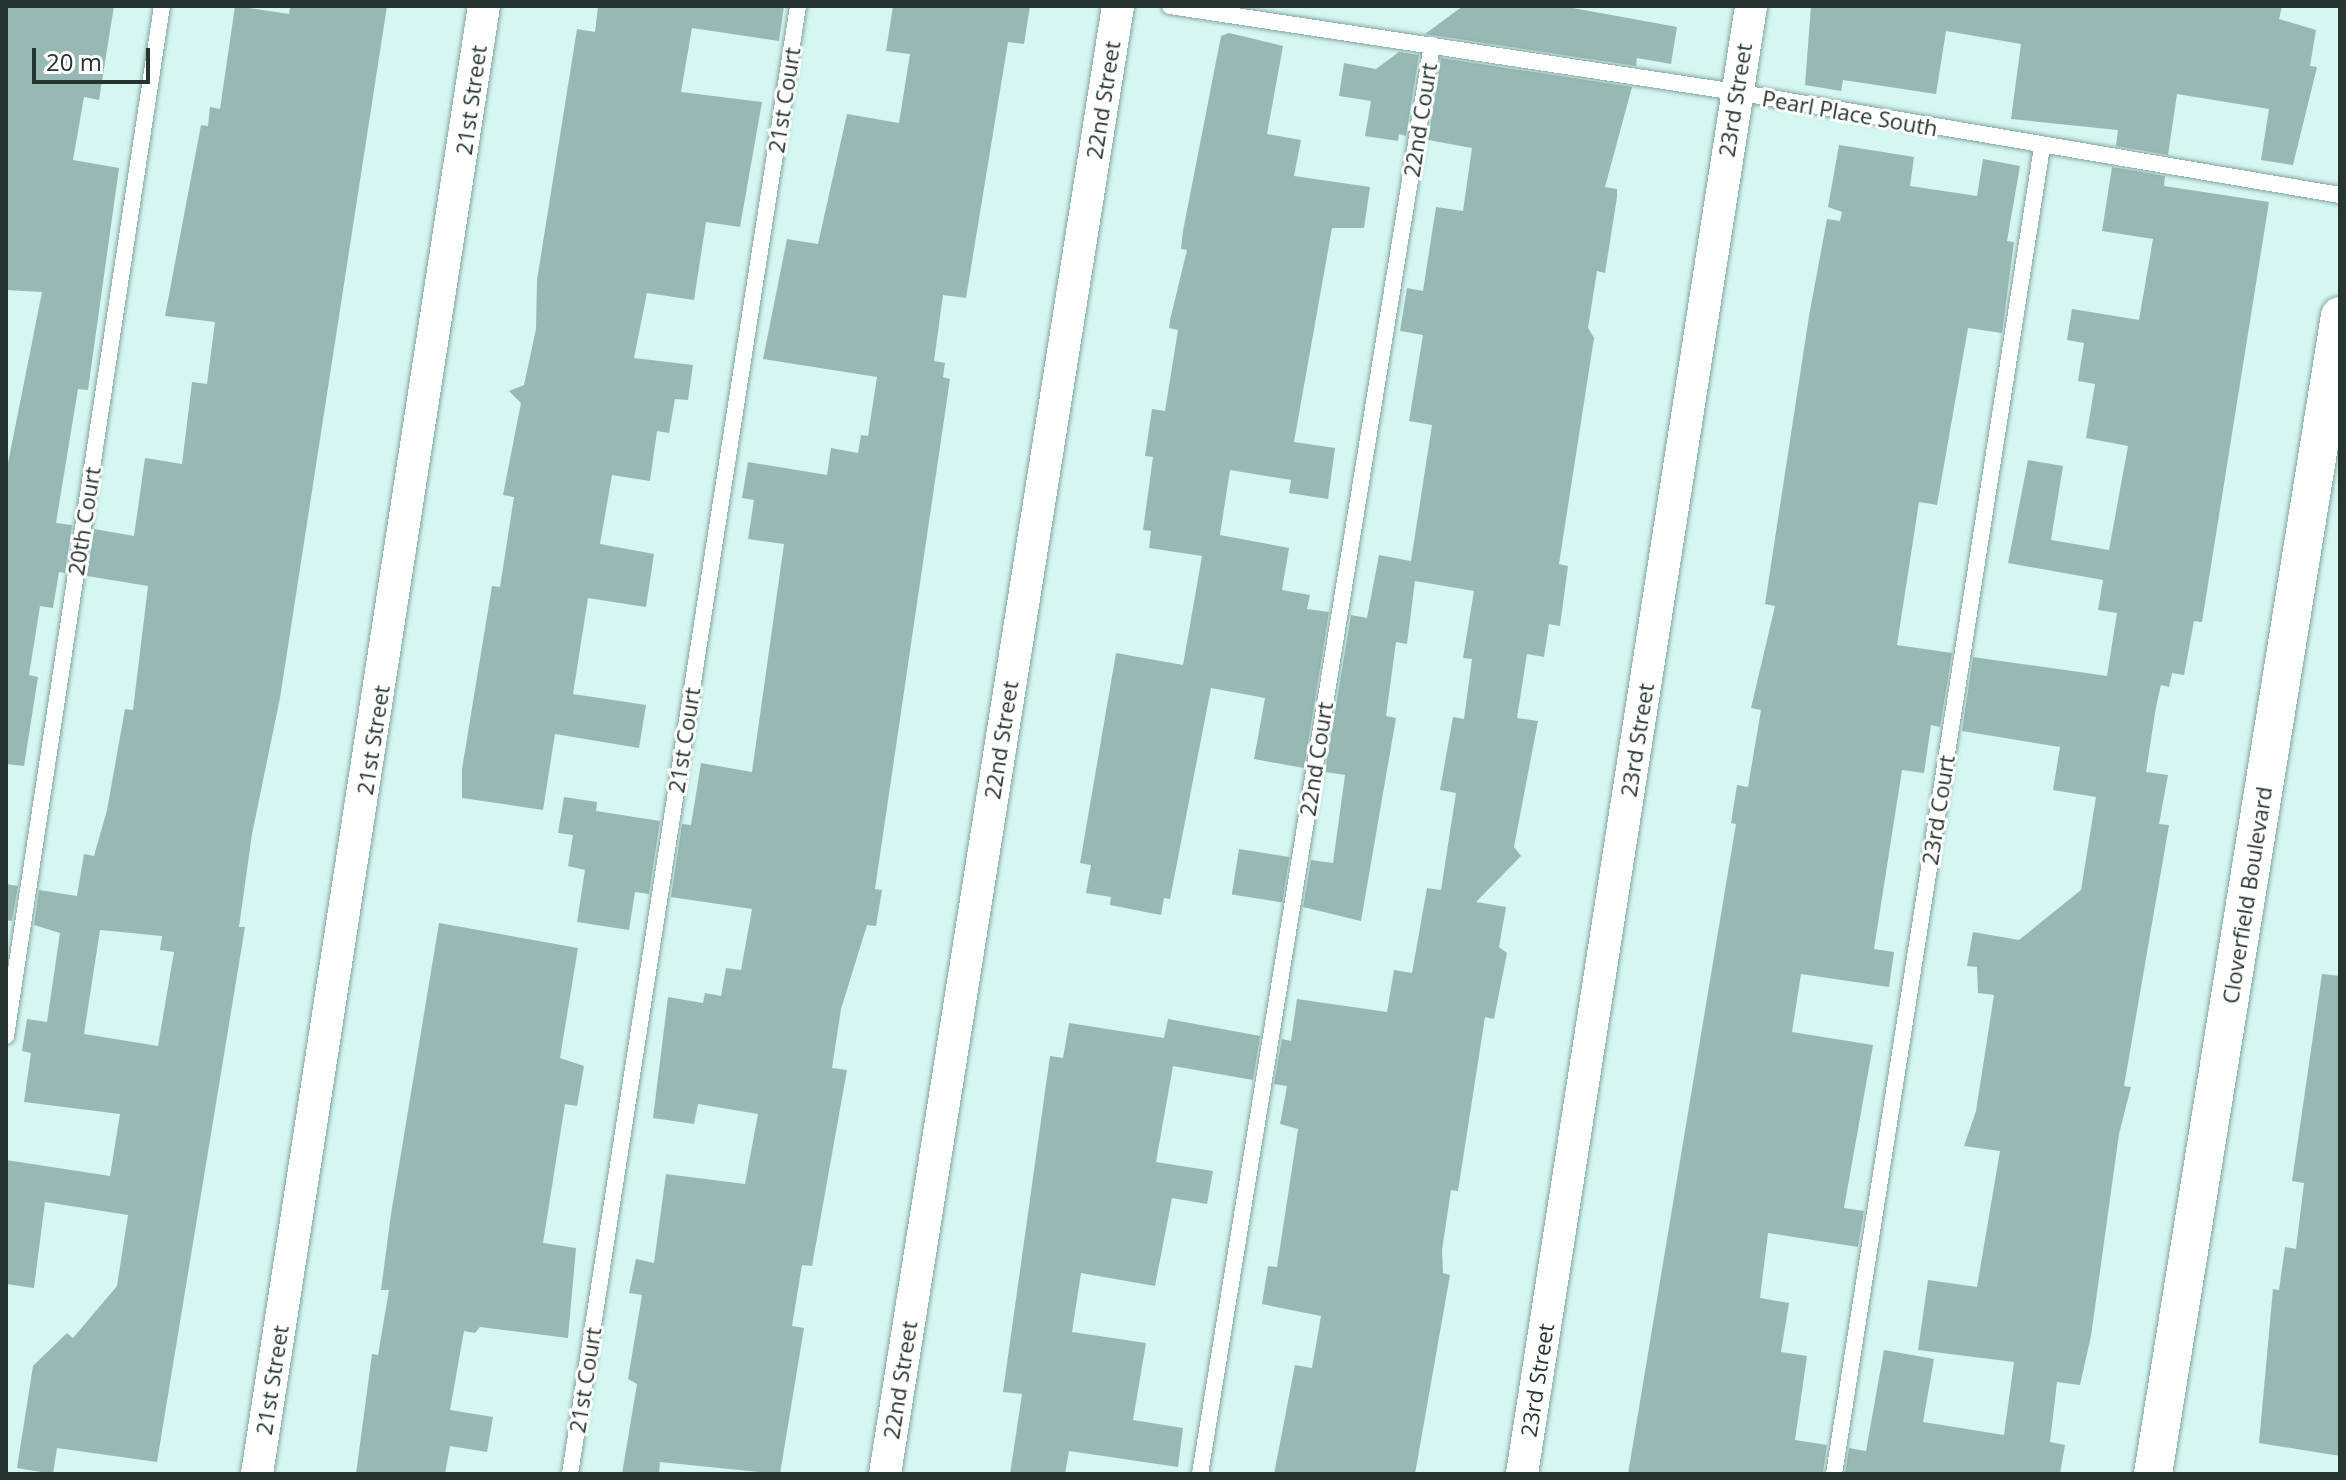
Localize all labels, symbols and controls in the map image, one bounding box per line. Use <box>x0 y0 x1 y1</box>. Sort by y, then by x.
scale bar <box>36 32 154 82</box>
street label: 22nd Street <box>1081 39 1125 161</box>
street label: 23rd Street <box>1713 41 1757 159</box>
street label: 21st Street <box>450 43 492 157</box>
text: 20 m <box>46 45 102 78</box>
street label: 21st Court <box>763 45 805 155</box>
street label: 22nd Court <box>1398 61 1442 179</box>
street label: Pearl Place South <box>1760 85 1940 141</box>
street label: 20th Court <box>62 465 106 577</box>
street label: 22nd Street <box>979 679 1023 801</box>
street label: 23rd Street <box>1615 681 1659 799</box>
street label: 21st Street <box>351 683 395 797</box>
street label: 21st Court <box>663 685 705 795</box>
street label: 22nd Court <box>1294 700 1338 818</box>
street label: 23rd Court <box>1916 753 1960 867</box>
street label: Cloverfield Boulevard <box>2217 785 2277 1005</box>
street label: 22nd Street <box>878 1319 922 1441</box>
street label: 23rd Street <box>1515 1321 1559 1439</box>
street label: 21st Street <box>250 1323 294 1437</box>
street label: 21st Court <box>564 1325 606 1435</box>

